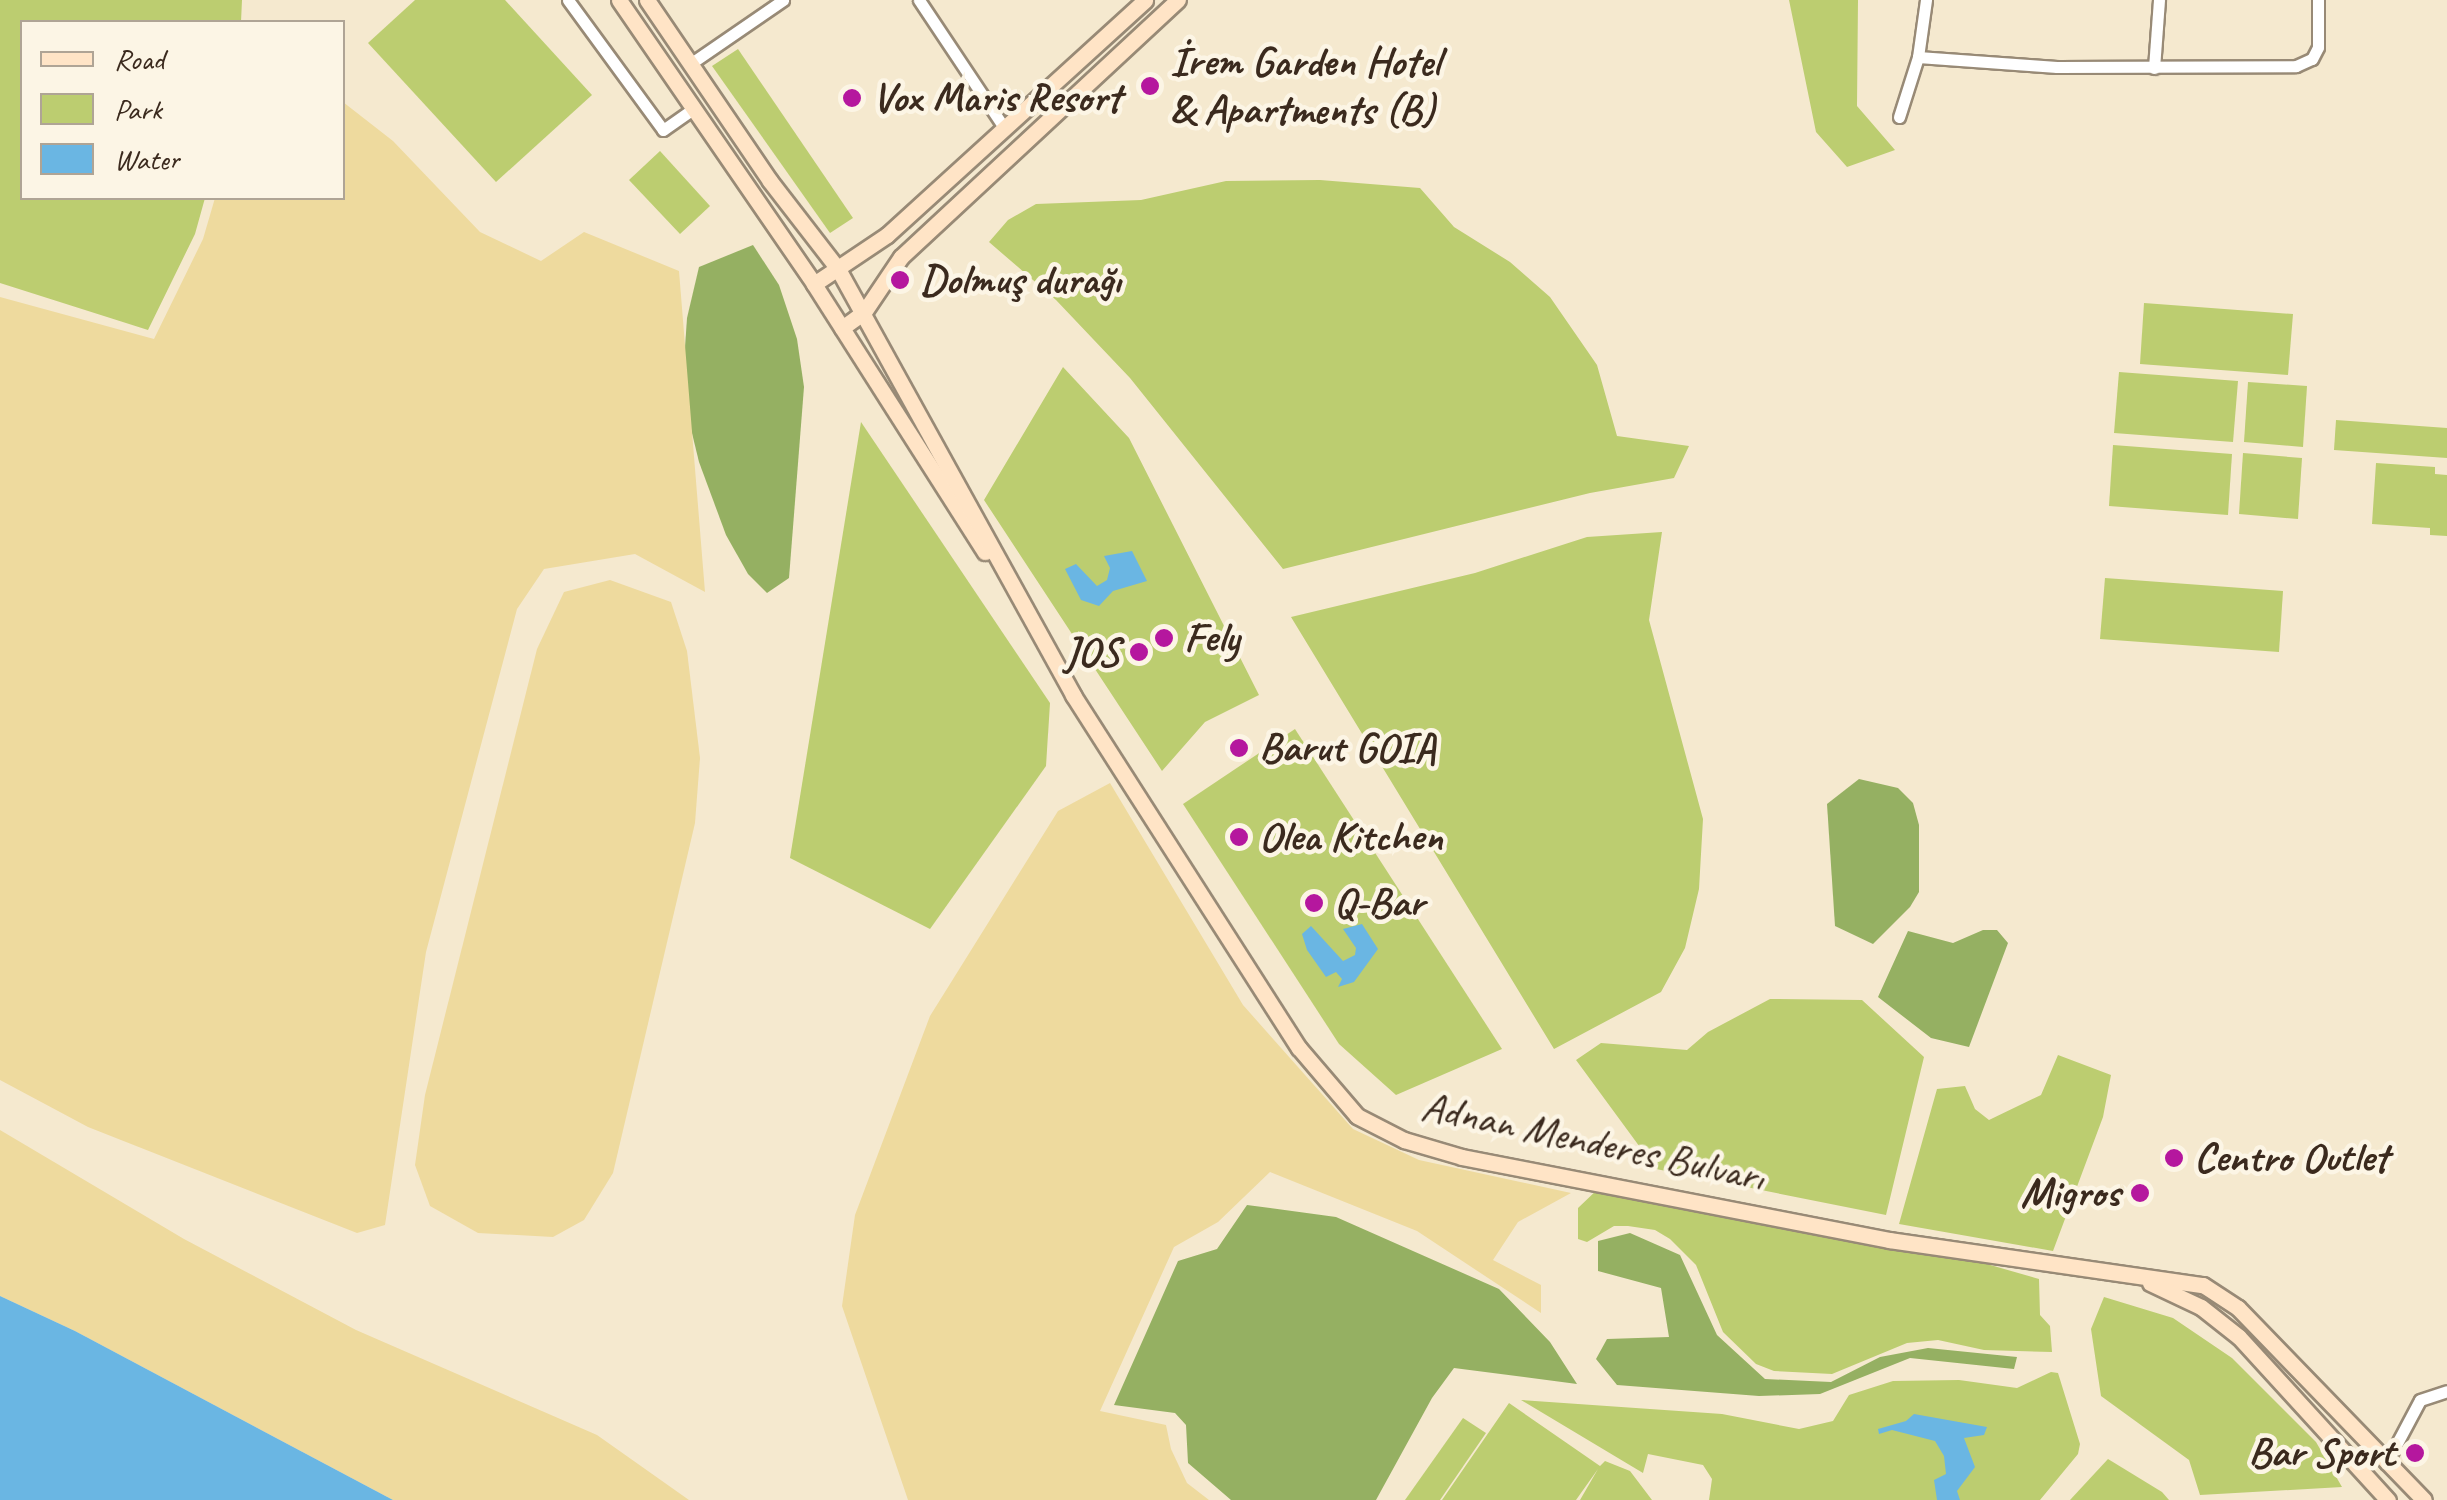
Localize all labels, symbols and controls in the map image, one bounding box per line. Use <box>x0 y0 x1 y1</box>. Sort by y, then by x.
legend <box>20 20 345 200</box>
place label: İrem Garden Hotel & Apartments (B) <box>1170 37 1441 136</box>
text: Road <box>114 40 164 78</box>
place label: Vox Maris Resort <box>872 73 1124 123</box>
marker: İrem Garden Hotel & Apartments (B) <box>1139 75 1161 97</box>
marker: Vox Maris Resort <box>841 87 863 109</box>
text: Park <box>114 90 162 128</box>
text: Water <box>114 140 179 178</box>
place label: Dolmuş durağı <box>920 255 1121 305</box>
marker: Dolmuş durağı <box>889 269 911 291</box>
place label: Fely <box>1184 613 1239 663</box>
place label: JOS <box>1065 627 1119 677</box>
marker: Fely <box>1153 627 1175 649</box>
marker: JOS <box>1128 641 1150 663</box>
place label: Barut GOIA <box>1259 723 1435 773</box>
marker: Barut GOIA <box>1228 737 1250 759</box>
place label: Olea Kitchen <box>1259 812 1442 862</box>
marker: Olea Kitchen <box>1228 826 1250 848</box>
place label: Q-Bar <box>1334 878 1424 928</box>
marker: Q-Bar <box>1303 892 1325 914</box>
street label: Adnan Menderes Bulvarı <box>1417 1081 1769 1203</box>
place label: Centro Outlet <box>2194 1133 2388 1183</box>
marker: Centro Outlet <box>2163 1147 2185 1169</box>
place label: Migros <box>2020 1168 2120 1218</box>
marker: Migros <box>2129 1182 2151 1204</box>
place label: Bar Sport <box>2248 1428 2395 1478</box>
marker: Bar Sport <box>2404 1442 2426 1464</box>

